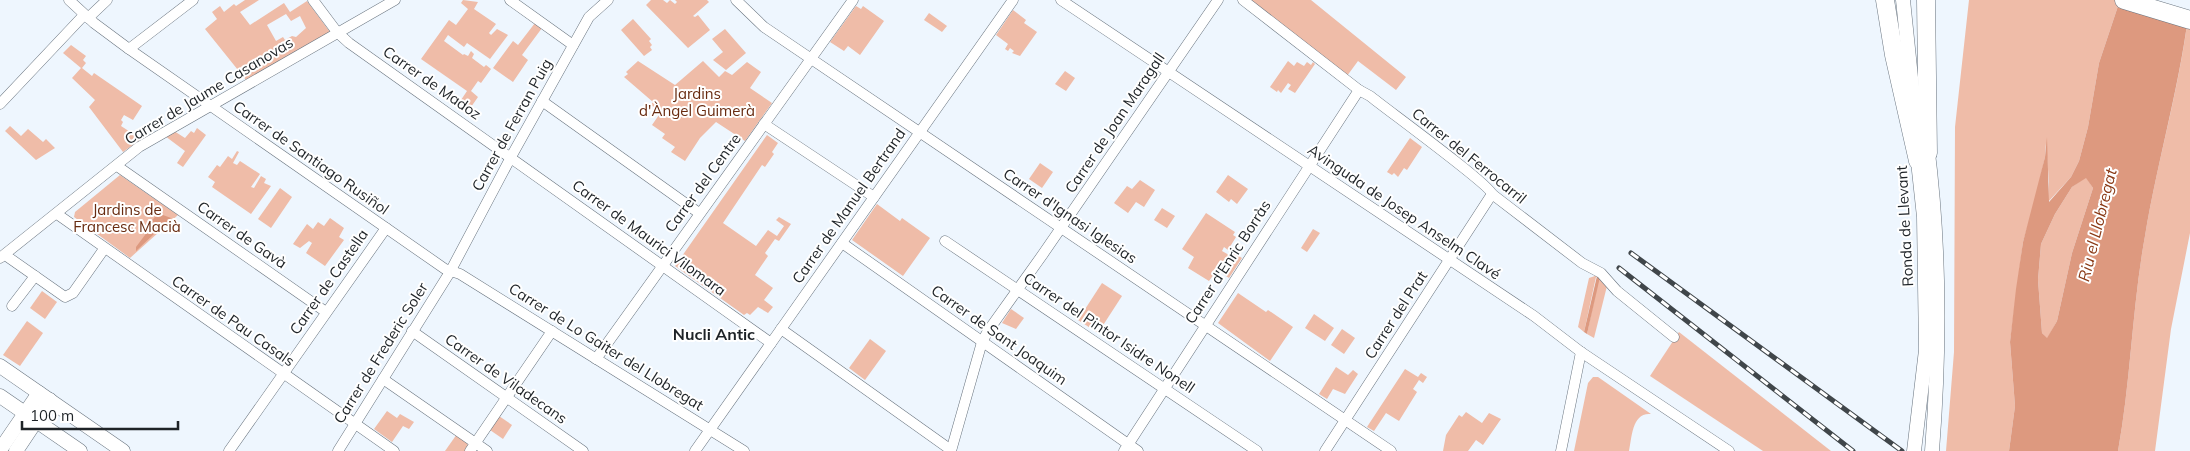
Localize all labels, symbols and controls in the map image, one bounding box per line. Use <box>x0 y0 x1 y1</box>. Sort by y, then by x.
street label: Carrer de Jaume Casanovas <box>121 33 296 148</box>
street label: Carrer de Madoz <box>380 42 485 124</box>
street label: Carrer de Joan Maragall <box>1061 49 1169 196</box>
street label: Carrer de Ferran Puig <box>467 55 556 194</box>
park label: Jardins d'Àngel Guimerà <box>639 84 755 120</box>
street label: Carrer de Santiago Rusiñol <box>230 97 393 219</box>
street label: Carrer del Ferrocarril <box>1408 104 1530 208</box>
street label: Carrer de Manuel Bertrand <box>788 124 909 287</box>
street label: Carrer del Centre <box>660 130 745 236</box>
street label: Avinguda de Josep Anselm Clavé <box>1304 140 1504 283</box>
street label: Carrer d'Ignasi Iglesias <box>1000 164 1141 267</box>
street label: Ronda de Llevant <box>1892 165 1917 287</box>
water label: Riu el Llobregat <box>2073 166 2121 283</box>
street label: Carrer de Maurici Vilomara <box>569 175 730 300</box>
street label: Carrer d'Enric Borràs <box>1180 196 1275 327</box>
street label: Carrer de Gavà <box>194 197 291 273</box>
park label: Jardins de Francesc Macià <box>73 200 181 236</box>
street label: Carrer de Castella <box>285 225 372 338</box>
street label: Carrer del Prat <box>1360 267 1431 362</box>
street label: Carrer del Pintor Isidre Nonell <box>1020 268 1198 397</box>
street label: Carrer de Pau Casals <box>168 271 298 370</box>
street label: Carrer de Frederic Soler <box>329 278 432 427</box>
street label: Carrer de Lo Gaiter del Llobregat <box>505 279 707 415</box>
street label: Carrer de Sant Joaquim <box>928 280 1071 389</box>
district label: Nucli Antic <box>673 324 755 344</box>
street label: Carrer de Viladecans <box>442 329 571 428</box>
scale bar <box>22 398 179 430</box>
text: 100 m <box>30 406 74 425</box>

